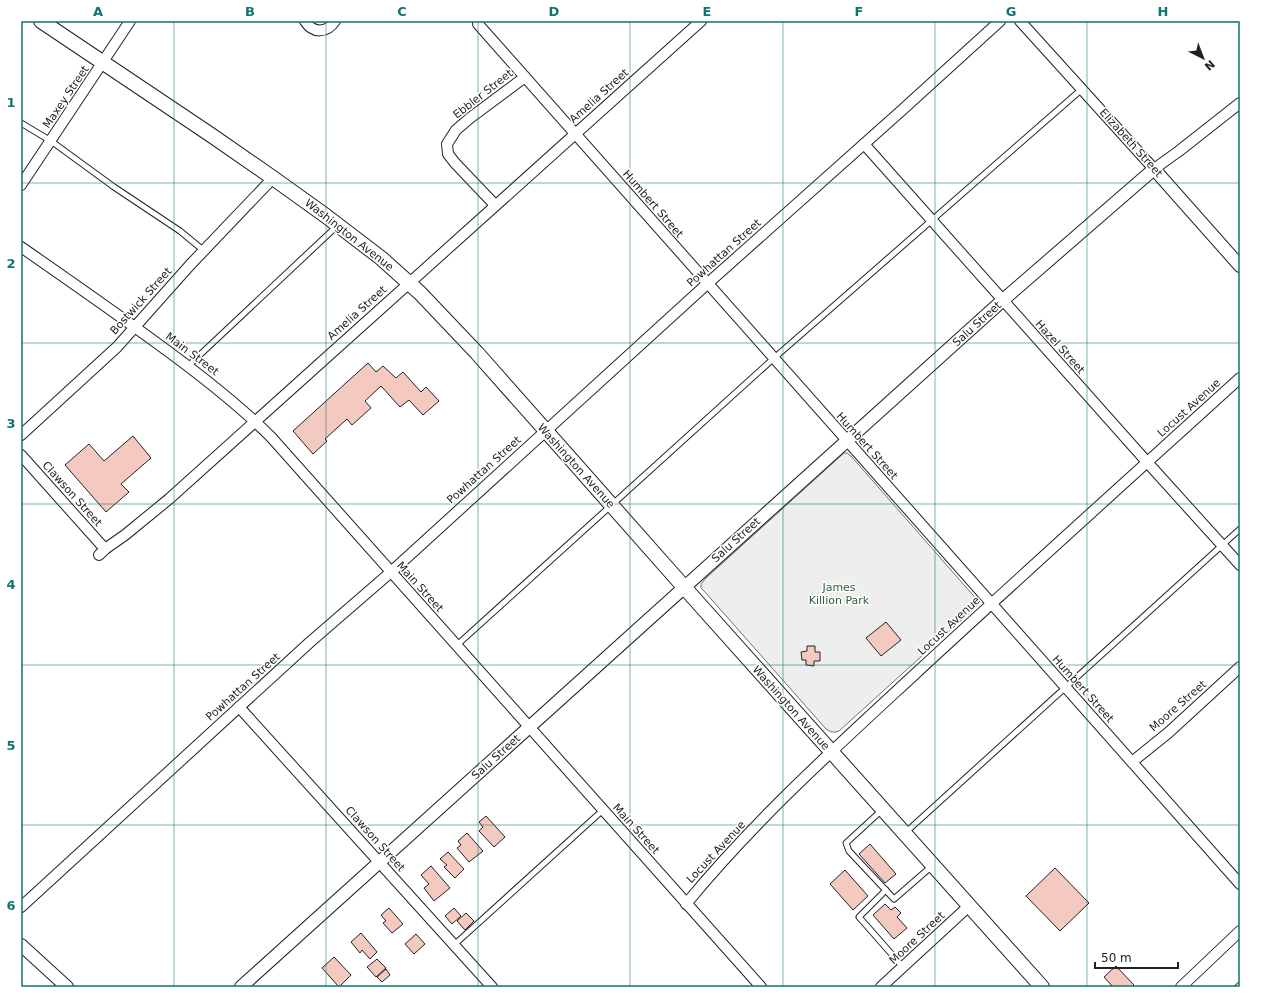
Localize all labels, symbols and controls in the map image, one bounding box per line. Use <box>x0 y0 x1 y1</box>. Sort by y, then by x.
text: A <box>93 4 103 19</box>
text: B <box>245 4 255 19</box>
text: C <box>397 4 407 19</box>
text: D <box>549 4 560 19</box>
text: E <box>703 4 711 19</box>
text: F <box>855 4 863 19</box>
text: G <box>1006 4 1016 19</box>
text: H <box>1158 4 1168 19</box>
north arrow <box>1183 38 1223 78</box>
text: N <box>1202 57 1217 73</box>
street label: Maxey Street <box>40 63 92 131</box>
street label: Ebbler Street <box>451 66 516 121</box>
street label: Amelia Street <box>567 66 632 126</box>
text: 1 <box>6 95 16 110</box>
street label: Elizabeth Street <box>1097 106 1166 180</box>
street label: Humbert Street <box>620 167 686 241</box>
street label: Washington Avenue <box>302 196 396 274</box>
street label: Powhattan Street <box>684 216 764 290</box>
text: 2 <box>6 256 16 271</box>
street label: Bostwick Street <box>107 264 175 337</box>
street label: Amelia Street <box>325 283 390 343</box>
street label: Salu Street <box>950 298 1004 349</box>
street label: Hazel Street <box>1033 318 1088 377</box>
street label: Main Street <box>163 330 222 379</box>
street label: Locust Avenue <box>1155 376 1223 440</box>
street label: Humbert Street <box>834 410 901 483</box>
text: 3 <box>6 416 16 431</box>
street label: Washington Avenue <box>535 421 617 511</box>
street label: Powhattan Street <box>444 433 524 507</box>
street label: Clawson Street <box>39 459 105 530</box>
street label: Salu Street <box>709 514 763 565</box>
street label: Main Street <box>394 559 446 615</box>
text: 4 <box>6 577 16 592</box>
park label: James Killion Park <box>809 581 870 607</box>
street label: Locust Avenue <box>915 594 983 658</box>
street label: Powhattan Street <box>203 650 283 724</box>
street label: Humbert Street <box>1050 653 1117 726</box>
street label: Washington Avenue <box>750 663 832 753</box>
street label: Moore Street <box>1147 677 1210 734</box>
street label: Salu Street <box>469 731 523 782</box>
text: 5 <box>6 738 16 753</box>
street label: Main Street <box>610 801 662 857</box>
street label: Clawson Street <box>342 804 408 875</box>
street label: Locust Avenue <box>684 818 748 886</box>
text: 6 <box>6 898 16 913</box>
street label: Moore Street <box>887 909 948 967</box>
scale bar <box>1095 944 1178 970</box>
text: 50 m <box>1101 951 1132 965</box>

